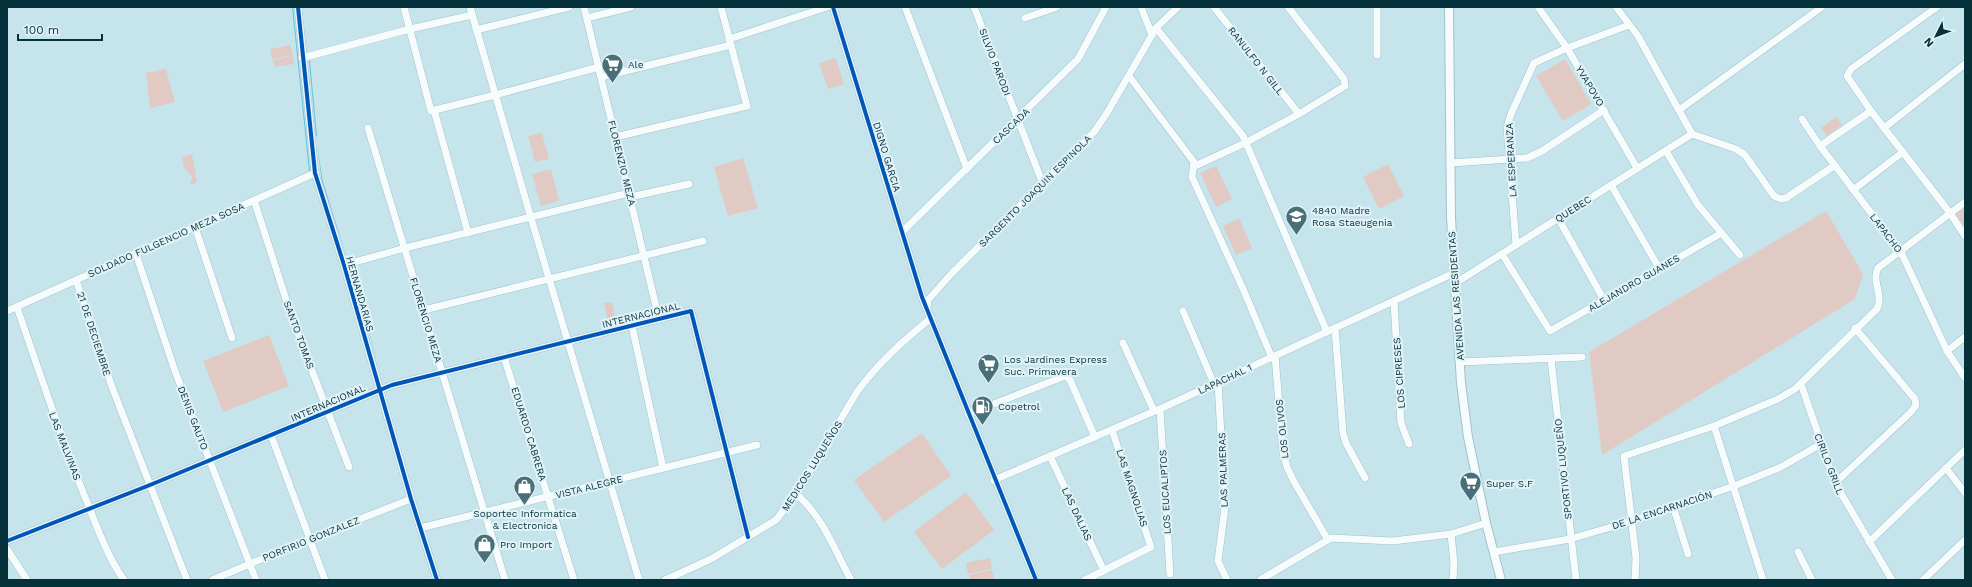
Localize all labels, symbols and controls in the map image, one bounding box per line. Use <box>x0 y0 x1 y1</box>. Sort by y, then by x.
scale bar <box>18 16 102 42</box>
north arrow <box>1916 16 1956 56</box>
text: 100 m <box>24 23 59 37</box>
street label: RANULFO N GILL <box>1226 25 1286 97</box>
street label: SILVIO PARODI <box>977 27 1013 97</box>
text: N <box>1921 35 1936 50</box>
supermarket icon: Ale <box>600 51 626 84</box>
place label: Ale <box>628 59 644 70</box>
street label: YVAPOVO <box>1574 64 1606 108</box>
street label: CASCADA <box>990 105 1032 146</box>
street label: FLORENZIO MEZA <box>606 119 638 207</box>
street label: DIGNO GARCIA <box>871 121 903 194</box>
street label: LA ESPERANZA <box>1504 122 1518 197</box>
street label: SARGENTO JOAQUIN ESPINOLA <box>977 132 1094 249</box>
street label: QUEBEC <box>1553 194 1593 224</box>
street label: SOLDADO FULGENCIO MEZA SOSA <box>86 200 246 280</box>
school or university icon: 4840 Madre Rosa Staeugenia <box>1283 203 1309 236</box>
place label: 4840 Madre Rosa Staeugenia <box>1312 205 1393 228</box>
street label: LAPACHO <box>1868 211 1904 255</box>
street label: AVENIDA LAS RESIDENTAS <box>1446 231 1466 361</box>
street label: ALEJANDRO GUANES <box>1586 252 1682 314</box>
street label: HERNANDARIAS <box>344 255 376 333</box>
street label: FLORENCIO MEZA <box>408 276 444 364</box>
street label: 21 DE DECIEMBRE <box>75 291 113 377</box>
street label: SANTO TOMAS <box>282 300 316 370</box>
street label: INTERNACIONAL <box>601 300 681 330</box>
street label: LOS CIPRESES <box>1391 337 1407 409</box>
supermarket icon: Los Jardines Express Suc. Primavera <box>975 352 1001 385</box>
place label: Los Jardines Express Suc. Primavera <box>1004 354 1107 377</box>
street label: LAPACHAL 1 <box>1196 362 1254 396</box>
street label: INTERNACIONAL <box>289 382 367 424</box>
street label: DENIS GAUTO <box>176 384 210 452</box>
street label: EDUARDO CABRERA <box>509 386 549 483</box>
fuel station icon: Copetrol <box>969 393 995 426</box>
street label: LOS OLIVOS <box>1273 399 1291 459</box>
place label: Copetrol <box>998 401 1040 412</box>
street label: LAS MALVINAS <box>47 410 83 482</box>
street label: SPORTIVO LUQUEÑO <box>1552 418 1574 520</box>
street label: MEDICOS LUQUEÑOS <box>780 419 844 513</box>
street label: LAS PALMERAS <box>1216 432 1230 508</box>
street label: CIRILO GRILL <box>1812 432 1846 496</box>
street label: LAS MAGNOLIAS <box>1114 448 1150 528</box>
street label: LOS EUCALIPTOS <box>1157 449 1173 535</box>
supermarket icon: Super S.F <box>1457 470 1483 503</box>
street label: VISTA ALEGRE <box>554 473 624 501</box>
shop icon: Soportec Informatica & Electronica <box>512 474 538 507</box>
place label: Super S.F <box>1486 478 1533 489</box>
street label: LAS DALIAS <box>1060 485 1094 543</box>
street label: DE LA ENCARNACIÓN <box>1610 489 1714 531</box>
place label: Soportec Informatica & Electronica <box>473 508 577 531</box>
street label: PORFIRIO GONZALEZ <box>261 515 361 563</box>
shop icon: Pro Import <box>471 531 497 564</box>
place label: Pro Import <box>500 539 553 550</box>

